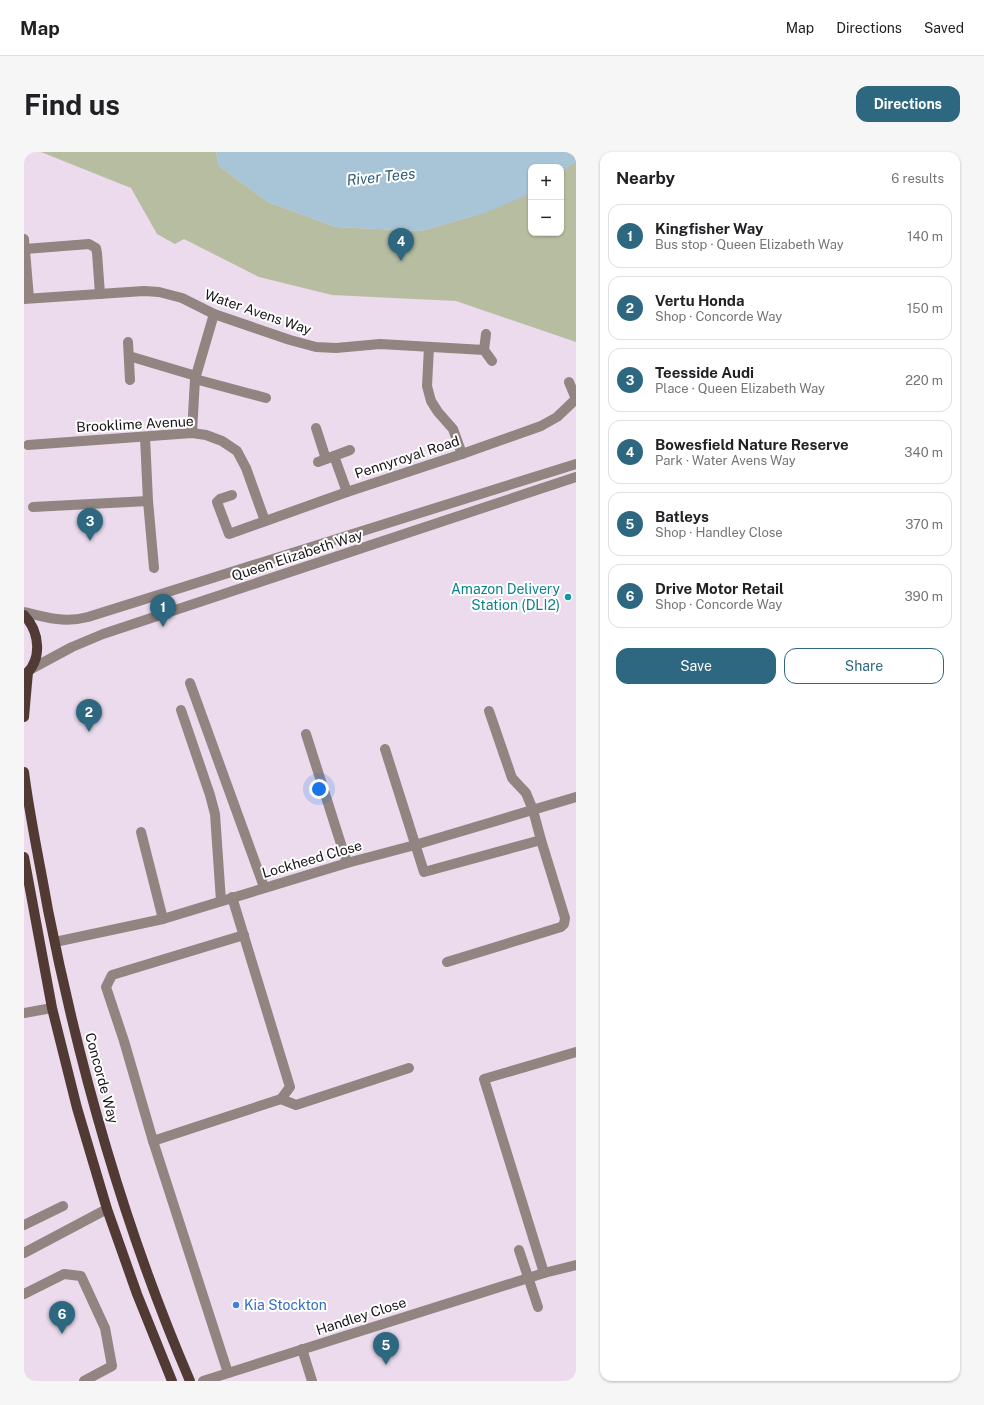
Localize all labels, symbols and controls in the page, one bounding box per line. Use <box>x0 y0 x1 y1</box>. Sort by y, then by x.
text: Map <box>20 17 60 39</box>
text: Map <box>786 20 814 36</box>
text: Directions <box>836 20 902 36</box>
text: Saved <box>924 20 964 36</box>
button: Directions <box>856 86 960 122</box>
text: Find us <box>24 88 120 121</box>
water label: River Tees <box>346 164 416 189</box>
map controls <box>528 164 564 236</box>
button: + <box>528 164 564 200</box>
text: Nearby <box>616 168 675 188</box>
text: 6 results <box>891 171 944 186</box>
button: − <box>528 200 564 236</box>
text: Kingfisher Way <box>655 220 764 237</box>
pin: 4 <box>388 228 414 261</box>
text: 1 <box>627 229 633 244</box>
text: 140 m <box>907 229 943 244</box>
text: Bus stop · Queen Elizabeth Way <box>655 237 844 252</box>
street label: Water Avens Way <box>202 286 314 338</box>
text: Vertu Honda <box>655 292 744 309</box>
text: 2 <box>626 301 634 316</box>
text: 150 m <box>907 301 943 316</box>
text: Shop · Concorde Way <box>655 309 782 324</box>
text: Teesside Audi <box>655 364 754 381</box>
text: 3 <box>626 373 634 388</box>
text: 220 m <box>905 373 943 388</box>
text: Place · Queen Elizabeth Way <box>655 381 825 396</box>
street label: Brooklime Avenue <box>76 413 194 435</box>
street label: Pennyroyal Road <box>353 433 461 481</box>
text: Bowesfield Nature Reserve <box>655 436 849 453</box>
text: 4 <box>626 445 634 460</box>
text: 340 m <box>904 445 943 460</box>
text: Park · Water Avens Way <box>655 453 796 468</box>
pin: 3 <box>77 508 103 541</box>
text: Batleys <box>655 508 709 525</box>
text: 5 <box>626 517 634 532</box>
text: 370 m <box>905 517 943 532</box>
text: Shop · Handley Close <box>655 525 783 540</box>
street label: Queen Elizabeth Way <box>229 526 365 584</box>
text: Drive Motor Retail <box>655 580 784 597</box>
place label: Amazon Delivery Station (DLI2) <box>451 581 560 613</box>
text: 6 <box>626 589 634 604</box>
text: 390 m <box>905 589 943 604</box>
marker: Amazon Delivery Station (DLI2) <box>563 592 573 602</box>
pin: 1 <box>150 594 176 627</box>
text: Shop · Concorde Way <box>655 597 782 612</box>
button: Save <box>616 648 776 684</box>
button: Share <box>784 648 944 684</box>
pin: 2 <box>76 699 102 732</box>
your location <box>309 779 329 799</box>
street label: Lockheed Close <box>260 837 364 881</box>
street label: Concorde Way <box>82 1031 122 1126</box>
street label: Handley Close <box>314 1294 408 1338</box>
place label: Kia Stockton <box>244 1297 327 1313</box>
marker: Kia Stockton <box>231 1300 241 1310</box>
pin: 6 <box>49 1301 75 1334</box>
pin: 5 <box>373 1332 399 1365</box>

